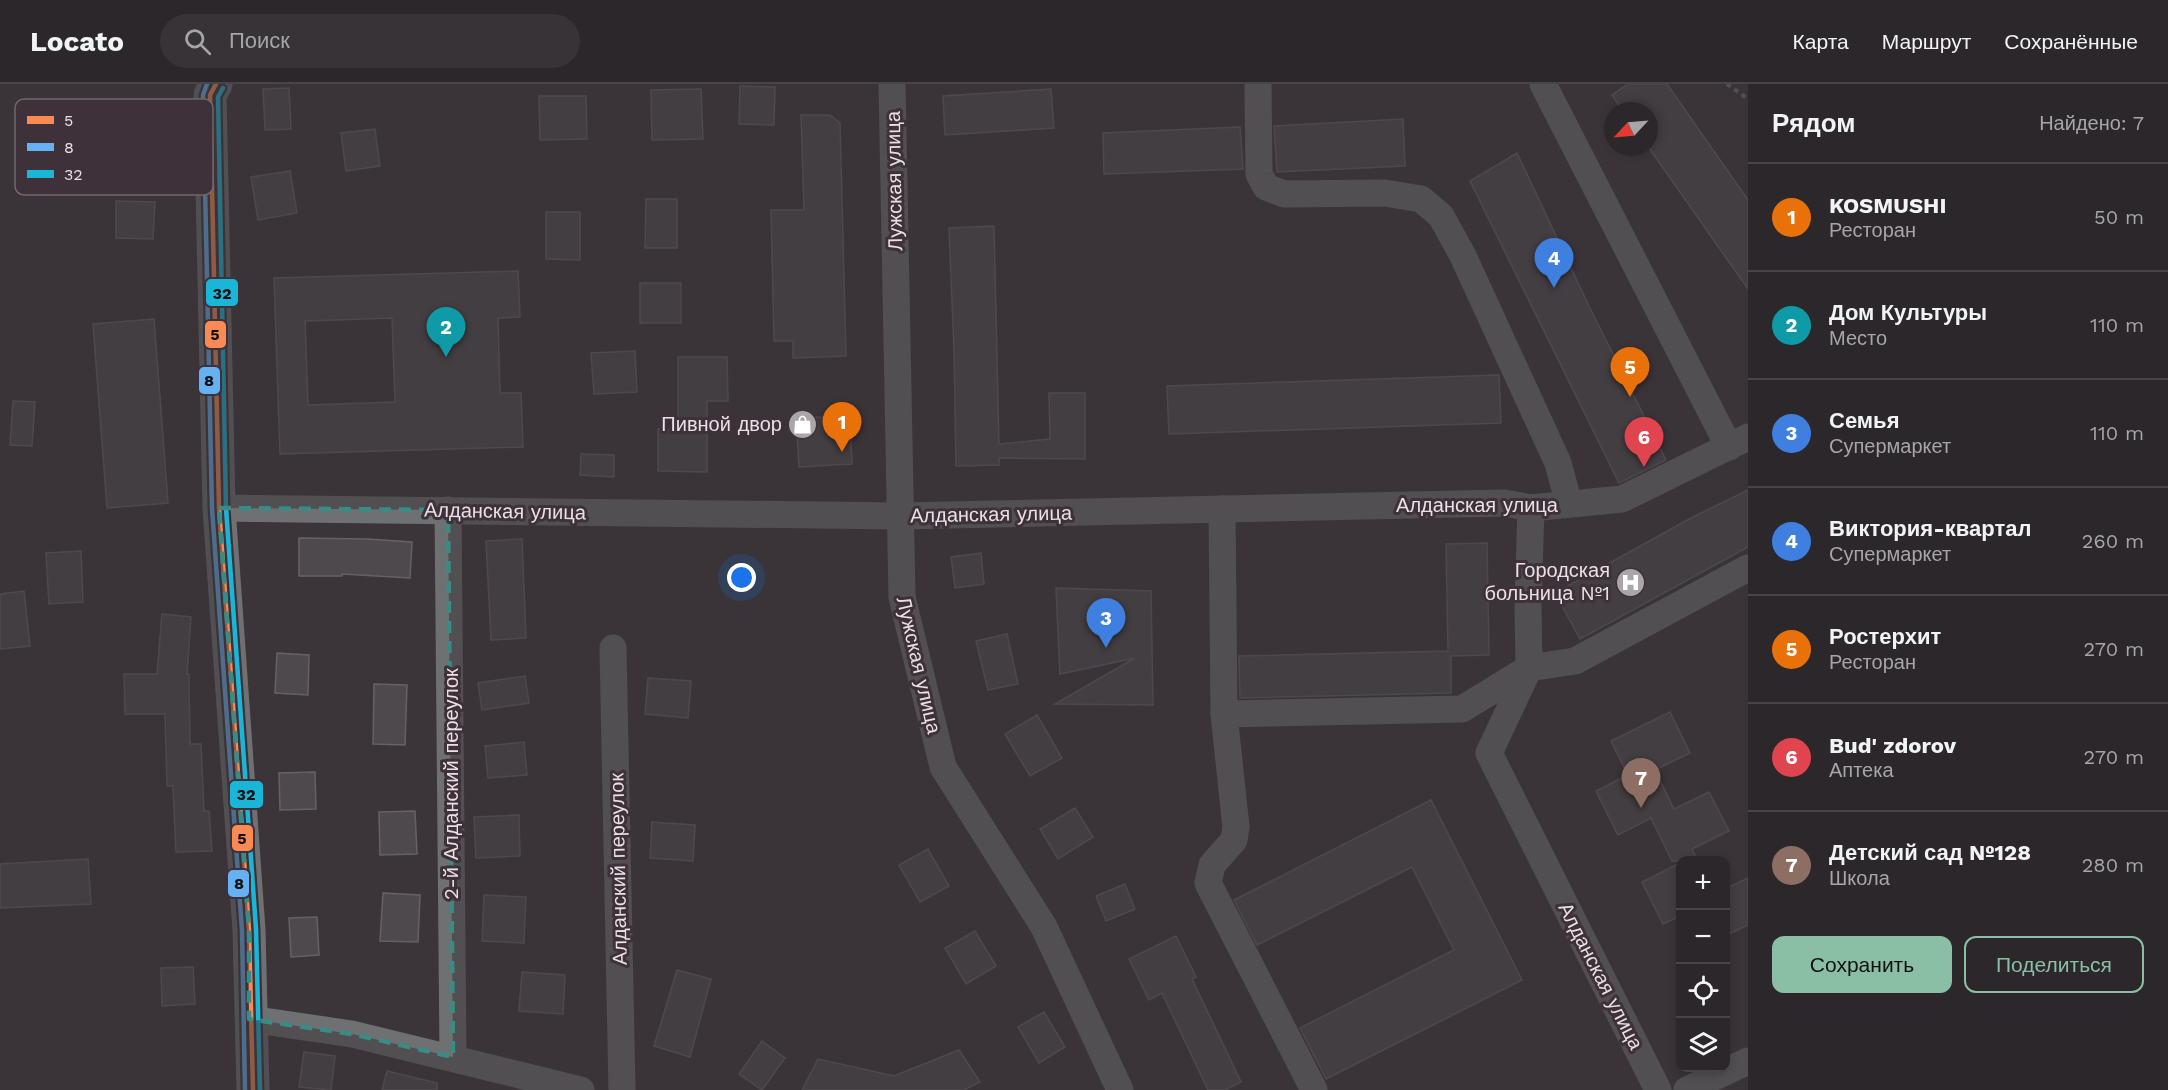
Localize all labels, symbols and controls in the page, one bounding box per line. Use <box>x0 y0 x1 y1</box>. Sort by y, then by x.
search box <box>160 14 580 68</box>
text: Locato <box>30 25 124 58</box>
icon: search <box>181 25 214 58</box>
text: Поиск <box>229 28 290 53</box>
text: Карта <box>1793 29 1849 54</box>
text: Маршрут <box>1882 29 1971 54</box>
text: Сохранённые <box>2004 29 2138 54</box>
legend <box>15 99 213 195</box>
north arrow <box>1604 102 1658 156</box>
text: Рядом <box>1772 108 1855 138</box>
street label: Лужская улица <box>881 110 907 251</box>
text: 5 <box>64 111 73 130</box>
text: Найдено: 7 <box>2039 111 2144 135</box>
text: 8 <box>64 138 74 157</box>
text: 32 <box>64 165 83 184</box>
text: KOSMUSHI <box>1829 193 1946 218</box>
text: 1 <box>1787 205 1796 229</box>
text: 50 m <box>2094 205 2144 229</box>
text: Ресторан <box>1829 218 1916 242</box>
pin: 4 <box>1534 238 1574 288</box>
line badge: 32 <box>205 278 239 307</box>
text: 32 <box>212 284 232 303</box>
text: Дом Культуры <box>1829 300 1987 325</box>
pin: 2 <box>426 308 466 357</box>
text: 2 <box>1786 313 1797 337</box>
text: 110 m <box>2090 313 2144 337</box>
line badge: 5 <box>204 320 227 349</box>
text: 5 <box>210 325 220 344</box>
text: Место <box>1829 326 1887 350</box>
pin: 5 <box>1610 348 1650 397</box>
line badge: 8 <box>198 366 221 395</box>
text: 8 <box>204 371 214 390</box>
pin: 1 <box>822 402 862 452</box>
shop icon: Пивной двор <box>787 408 819 440</box>
text: Семья <box>1829 408 1899 433</box>
place label: Пивной двор <box>661 412 782 436</box>
pin: 6 <box>1624 418 1664 467</box>
text: 3 <box>1786 421 1797 445</box>
text: 110 m <box>2090 421 2144 445</box>
text: Супермаркет <box>1829 434 1951 458</box>
street label: Алданская улица <box>1396 493 1559 517</box>
street label: Алданская улица <box>424 498 587 524</box>
street label: Алданская улица <box>910 501 1073 527</box>
text: Виктория-квартал <box>1829 516 2031 541</box>
text: 4 <box>1785 529 1798 553</box>
text: 260 m <box>2082 529 2144 553</box>
text: Супермаркет <box>1829 542 1951 566</box>
place label: Городская больница №1 <box>1484 558 1610 605</box>
your location <box>727 563 756 592</box>
hospital icon: Городская больница №1 <box>1615 566 1647 598</box>
street label: Лужская улица <box>892 594 947 737</box>
pin: 3 <box>1086 598 1126 648</box>
text: Ростерхит <box>1829 624 1941 649</box>
text: 5 <box>1786 637 1797 661</box>
text: 270 m <box>2084 637 2144 661</box>
text: Ресторан <box>1829 650 1916 674</box>
street label: 2-й Алданский переулок <box>439 668 463 900</box>
text: Bud' zdorov <box>1829 733 1956 758</box>
text: 6 <box>1785 745 1798 769</box>
text: 270 m <box>2084 745 2144 769</box>
pin: 7 <box>1622 758 1660 808</box>
text: Аптека <box>1829 758 1894 782</box>
street label: Алданский переулок <box>604 773 632 965</box>
line badge: 32 <box>229 780 264 809</box>
text: 32 <box>236 785 256 804</box>
line badge: 5 <box>231 824 254 852</box>
text: 5 <box>237 829 247 848</box>
text: Детский сад №128 <box>1829 840 2031 865</box>
text: 7 <box>1785 853 1798 877</box>
text: 280 m <box>2082 853 2144 877</box>
map controls <box>1676 856 1730 1072</box>
button: + <box>1676 856 1730 910</box>
text: Школа <box>1829 866 1890 890</box>
line badge: 8 <box>227 869 250 898</box>
text: 8 <box>234 874 244 893</box>
street label: Алданская улица <box>1554 898 1649 1054</box>
button: − <box>1676 910 1730 964</box>
button: Сохранить <box>1772 936 1952 993</box>
button: Поделиться <box>1964 936 2144 993</box>
button: locate <box>1676 964 1730 1018</box>
button: layers <box>1676 1018 1730 1072</box>

